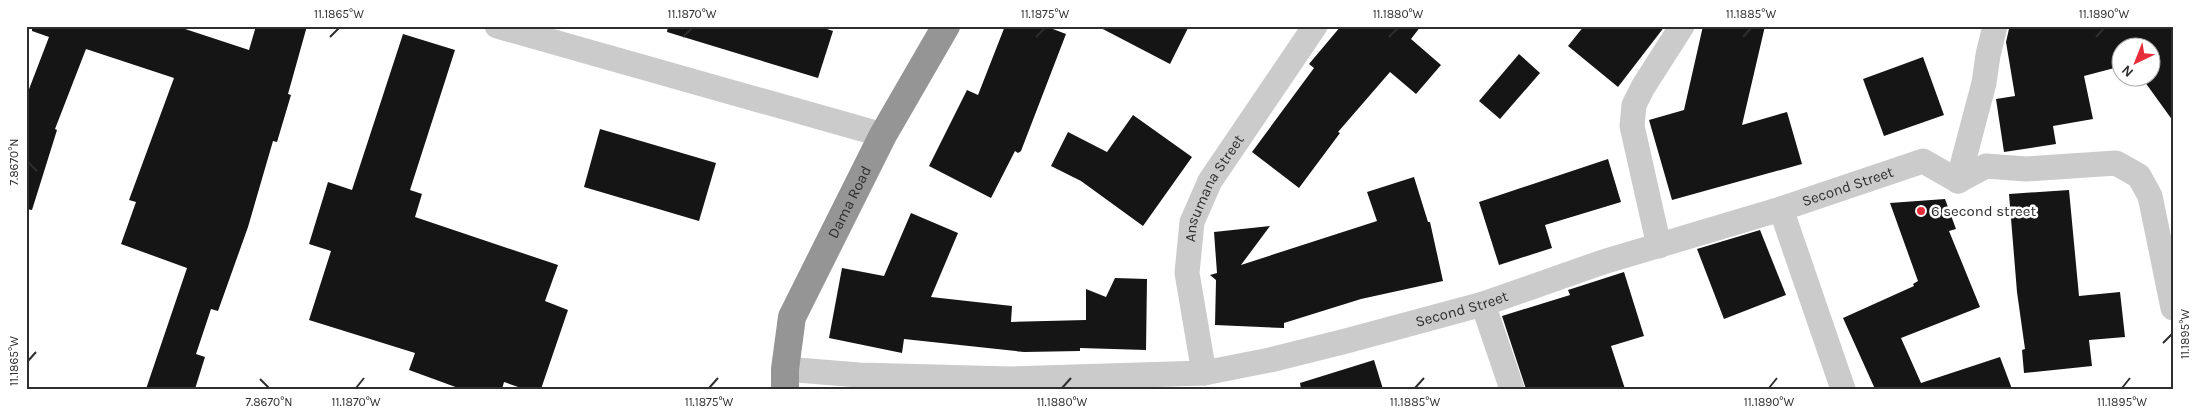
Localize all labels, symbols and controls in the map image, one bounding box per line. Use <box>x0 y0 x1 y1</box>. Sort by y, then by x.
text: 11.1865°W <box>314 7 364 21</box>
text: 11.1870°W <box>668 7 717 21</box>
text: 11.1875°W <box>1021 7 1070 21</box>
text: 11.1880°W <box>1373 7 1424 21</box>
text: 11.1885°W <box>1726 7 1776 21</box>
text: 11.1890°W <box>2079 7 2129 21</box>
north arrow <box>2112 38 2162 88</box>
text: N <box>2118 61 2137 81</box>
street label: Ansumana Street <box>1181 131 1248 243</box>
text: 7.8670°N <box>7 138 21 186</box>
street label: Dama Road <box>824 163 875 241</box>
street label: Second Street <box>1799 163 1896 210</box>
place label: 6 second street <box>1931 202 2037 220</box>
marker: 6 second street <box>1915 205 1927 217</box>
street label: Second Street <box>1413 287 1511 331</box>
text: 11.1895°W <box>2178 309 2192 359</box>
text: 11.1865°W <box>7 336 21 386</box>
text: 7.8670°N <box>245 395 293 409</box>
text: 11.1870°W <box>332 395 381 409</box>
text: 11.1875°W <box>685 395 734 409</box>
text: 11.1880°W <box>1037 395 1088 409</box>
text: 11.1885°W <box>1390 395 1440 409</box>
text: 11.1890°W <box>1744 395 1794 409</box>
text: 11.1895°W <box>2097 395 2147 409</box>

